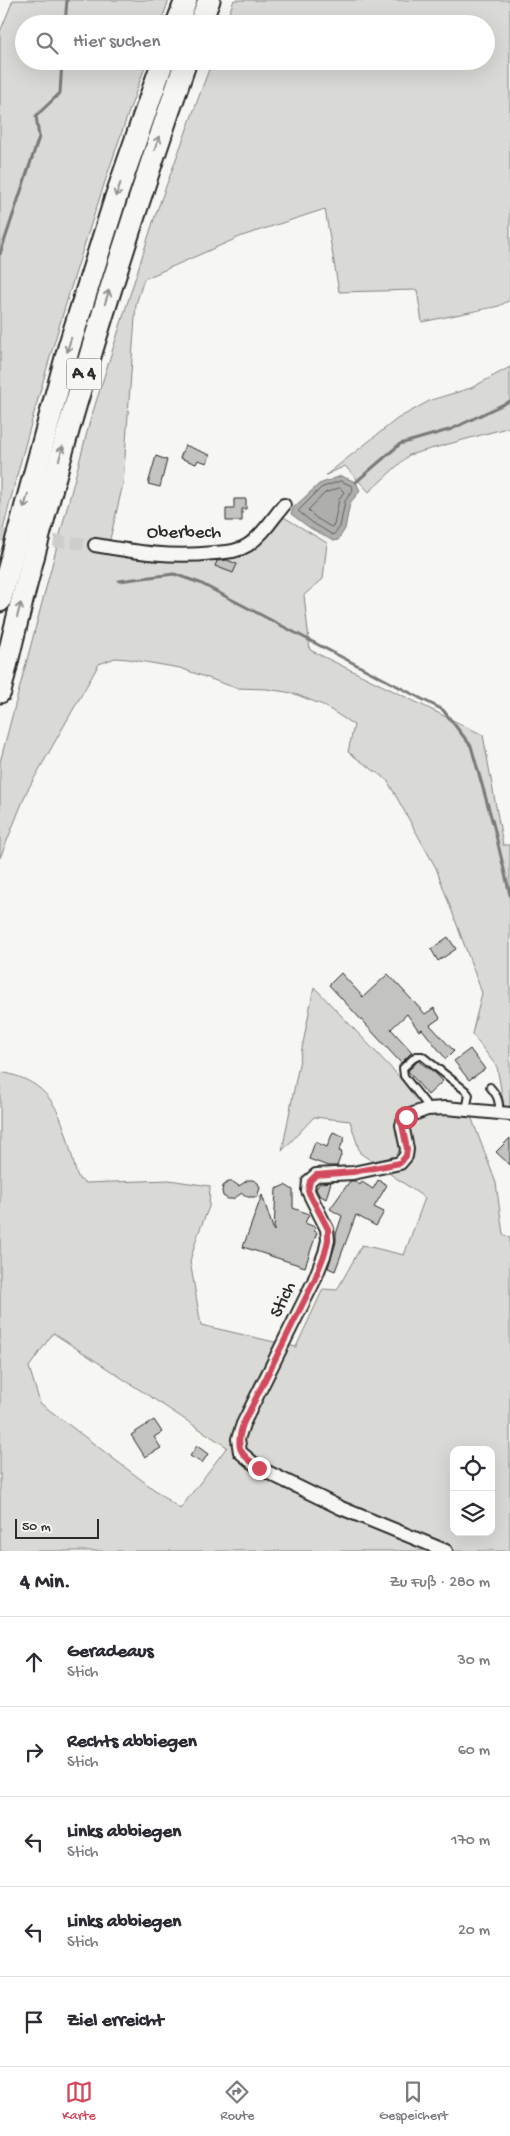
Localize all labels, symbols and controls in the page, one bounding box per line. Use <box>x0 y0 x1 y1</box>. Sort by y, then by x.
search box <box>15 15 495 70</box>
icon: search <box>33 29 61 57</box>
text: Hier suchen <box>73 31 160 54</box>
one-way arrow <box>153 136 162 151</box>
one-way arrow <box>113 182 123 198</box>
one-way arrow <box>102 290 112 306</box>
one-way arrow <box>64 336 74 352</box>
road number: A 4 <box>66 358 102 389</box>
one-way arrow <box>57 446 67 462</box>
one-way arrow <box>21 493 30 509</box>
street label: Oberbech <box>147 522 221 545</box>
one-way arrow <box>15 603 24 619</box>
route start <box>395 1106 418 1129</box>
street label: Stich <box>265 1278 303 1322</box>
map controls <box>450 1446 495 1536</box>
button: locate <box>450 1446 495 1491</box>
route end <box>248 1457 271 1480</box>
button: layers <box>450 1491 495 1536</box>
scale bar <box>15 1516 99 1539</box>
text: 50 m <box>22 1519 51 1536</box>
text: 4 Min. <box>20 1571 71 1596</box>
text: Zu Fuß · 280 m <box>389 1574 490 1593</box>
text: Geradeaus <box>67 1641 153 1664</box>
icon: ahead <box>20 1648 48 1676</box>
text: 30 m <box>457 1652 490 1671</box>
text: Stich <box>67 1664 98 1683</box>
text: Rechts abbiegen <box>67 1731 197 1754</box>
icon: right <box>20 1738 48 1766</box>
text: 60 m <box>458 1742 490 1761</box>
text: Stich <box>67 1754 98 1773</box>
text: Links abbiegen <box>67 1821 181 1844</box>
icon: left <box>20 1828 48 1856</box>
text: 170 m <box>451 1832 490 1851</box>
text: Stich <box>67 1844 98 1863</box>
text: Links abbiegen <box>67 1911 181 1934</box>
icon: left <box>20 1918 48 1946</box>
text: 20 m <box>458 1922 490 1941</box>
text: Stich <box>67 1934 98 1953</box>
icon: arrive <box>20 2008 48 2036</box>
text: Ziel erreicht <box>67 2010 164 2033</box>
tab: Karte <box>62 2078 96 2125</box>
tab: Route <box>220 2078 254 2125</box>
tab: Gespeichert <box>379 2078 448 2125</box>

